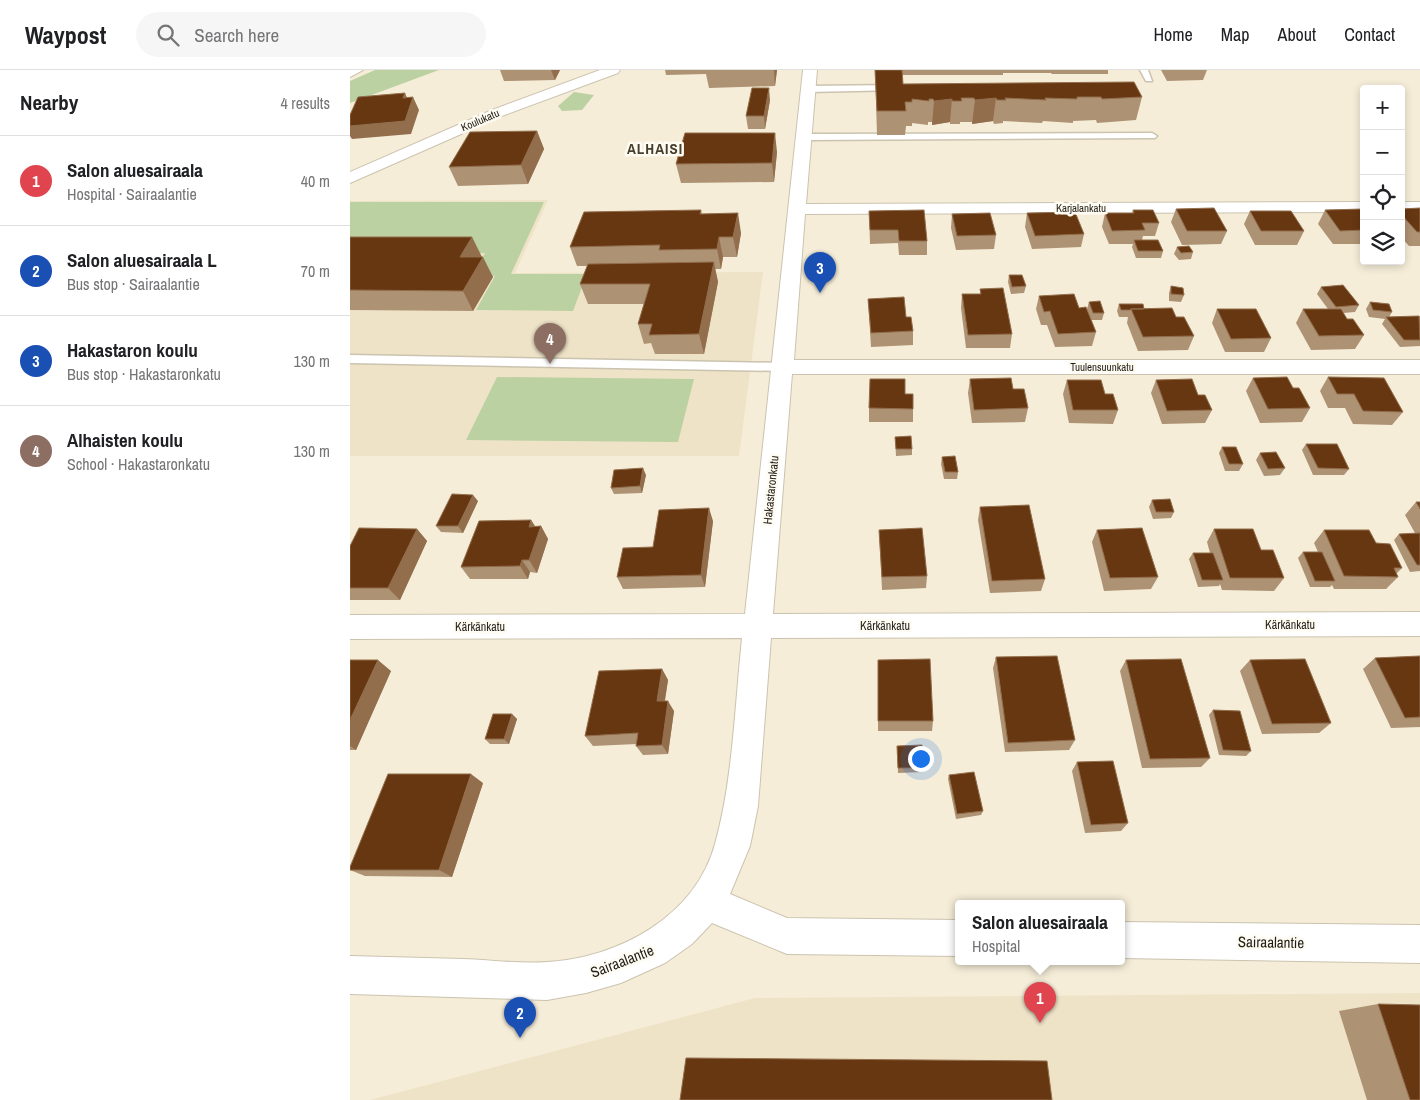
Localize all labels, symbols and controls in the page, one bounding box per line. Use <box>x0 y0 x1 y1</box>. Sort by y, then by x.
search box <box>136 12 486 57</box>
text: Waypost <box>25 19 106 51</box>
icon: search <box>154 21 182 49</box>
text: Search here <box>194 22 279 48</box>
text: Home <box>1153 22 1193 47</box>
text: Map <box>1221 22 1250 47</box>
text: About <box>1278 22 1316 47</box>
text: Contact <box>1344 22 1395 47</box>
map controls <box>1360 85 1405 265</box>
button: + <box>1360 85 1405 130</box>
text: Nearby <box>20 88 78 117</box>
text: 4 results <box>280 92 330 114</box>
street label: Koulukatu <box>459 106 501 134</box>
button: − <box>1360 130 1405 175</box>
district label: ALHAISI <box>627 138 683 159</box>
text: Salon aluesairaala <box>67 157 203 183</box>
text: 1 <box>32 170 40 192</box>
text: 40 m <box>301 170 330 192</box>
button: locate <box>1360 175 1405 220</box>
text: Hospital · Sairaalantie <box>67 183 197 205</box>
street label: Karjalankatu <box>1056 201 1106 215</box>
button: layers <box>1360 220 1405 265</box>
text: Salon aluesairaala L <box>67 247 217 273</box>
pin: 3 <box>804 252 836 293</box>
text: 2 <box>32 260 40 282</box>
text: 70 m <box>301 260 330 282</box>
text: Bus stop · Sairaalantie <box>67 273 200 295</box>
pin: 4 <box>534 323 566 364</box>
text: Hakastaron koulu <box>67 337 198 363</box>
text: 3 <box>32 350 40 372</box>
text: 130 m <box>294 350 330 372</box>
street label: Tuulensuunkatu <box>1070 360 1134 374</box>
text: Bus stop · Hakastaronkatu <box>67 363 221 385</box>
text: Alhaisten koulu <box>67 427 183 453</box>
text: 4 <box>32 440 40 462</box>
text: 130 m <box>294 440 330 462</box>
text: School · Hakastaronkatu <box>67 453 210 475</box>
street label: Hakastaronkatu <box>759 455 783 525</box>
street label: Kärkänkatu <box>1265 617 1315 633</box>
street label: Kärkänkatu <box>860 618 910 634</box>
street label: Kärkänkatu <box>455 619 505 635</box>
your location <box>908 746 934 772</box>
popup <box>955 900 1125 965</box>
text: Salon aluesairaala <box>972 909 1108 935</box>
street label: Sairaalantie <box>1238 931 1304 953</box>
text: Hospital <box>972 935 1020 957</box>
street label: Sairaalantie <box>587 939 657 983</box>
pin: 1 <box>1024 982 1056 1023</box>
pin: 2 <box>504 997 536 1038</box>

